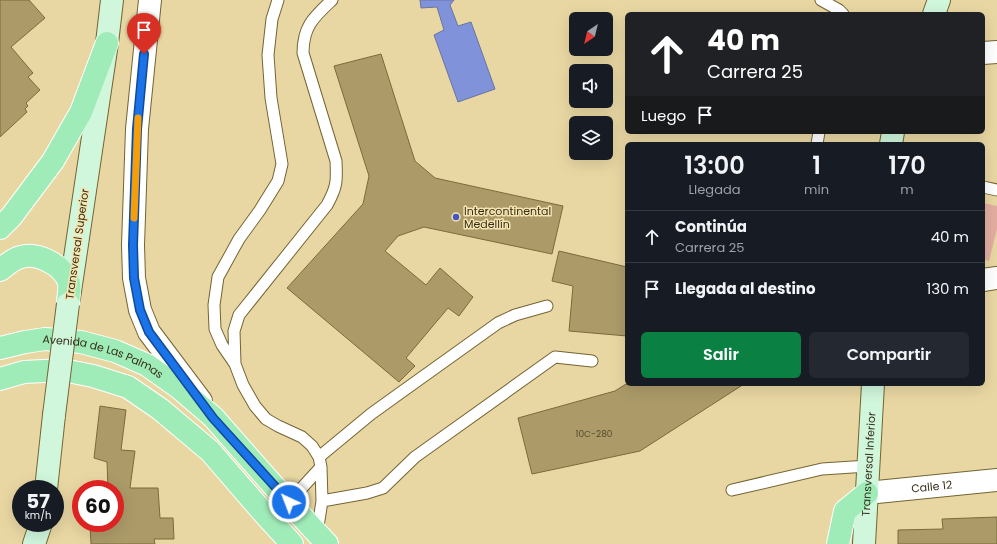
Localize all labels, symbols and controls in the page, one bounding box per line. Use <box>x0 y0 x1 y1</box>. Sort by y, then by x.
north arrow <box>569 12 613 56</box>
map controls <box>569 12 613 160</box>
pin <box>127 13 161 54</box>
icon: arrive <box>133 19 155 41</box>
text: 40 m <box>707 21 780 60</box>
icon: ahead <box>641 28 693 80</box>
text: Carrera 25 <box>707 59 803 84</box>
button: sound <box>569 64 613 108</box>
icon: arrive <box>694 104 716 126</box>
text: Luego <box>641 105 686 126</box>
button: layers <box>569 116 613 160</box>
text: 13:00 <box>684 149 745 182</box>
text: 1 <box>812 149 821 182</box>
text: 170 <box>888 149 926 182</box>
text: Llegada <box>689 180 741 199</box>
text: min <box>804 180 829 199</box>
text: m <box>900 180 914 199</box>
street label: Transversal Superior <box>61 187 93 301</box>
place label: Intercontinental Medellín <box>464 203 551 232</box>
marker: Intercontinental Medellín <box>451 212 461 222</box>
text: Continúa <box>675 216 747 237</box>
icon: ahead <box>641 226 663 248</box>
text: 40 m <box>931 226 969 247</box>
text: Carrera 25 <box>675 238 744 257</box>
icon: arrive <box>641 278 663 300</box>
text: Llegada al destino <box>675 278 816 299</box>
text: 130 m <box>926 278 969 299</box>
street label: Avenida de Las Palmas <box>42 331 167 382</box>
button: Salir <box>641 332 801 378</box>
button: Compartir <box>809 332 969 378</box>
street label: Transversal Inferior <box>858 412 879 517</box>
house number: 10C-280 <box>576 428 613 440</box>
street label: Calle 12 <box>910 477 953 497</box>
speed limit sign: 60 <box>72 480 124 532</box>
position arrow <box>268 481 310 523</box>
text: 57 <box>26 487 50 515</box>
text: km/h <box>25 508 51 523</box>

